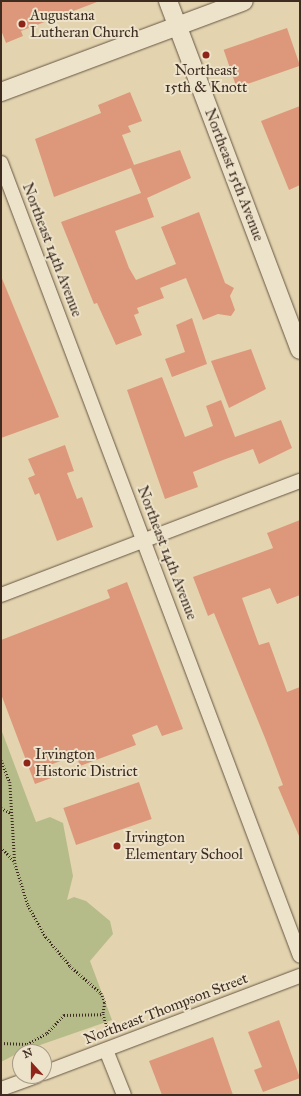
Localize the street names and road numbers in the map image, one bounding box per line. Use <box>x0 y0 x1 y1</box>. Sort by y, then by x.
street label: Northeast 15th Avenue <box>200 106 268 244</box>
street label: Northeast 14th Avenue <box>18 180 86 320</box>
street label: Northeast 14th Avenue <box>133 483 201 623</box>
street label: Northeast Thompson Street <box>82 969 250 1049</box>

